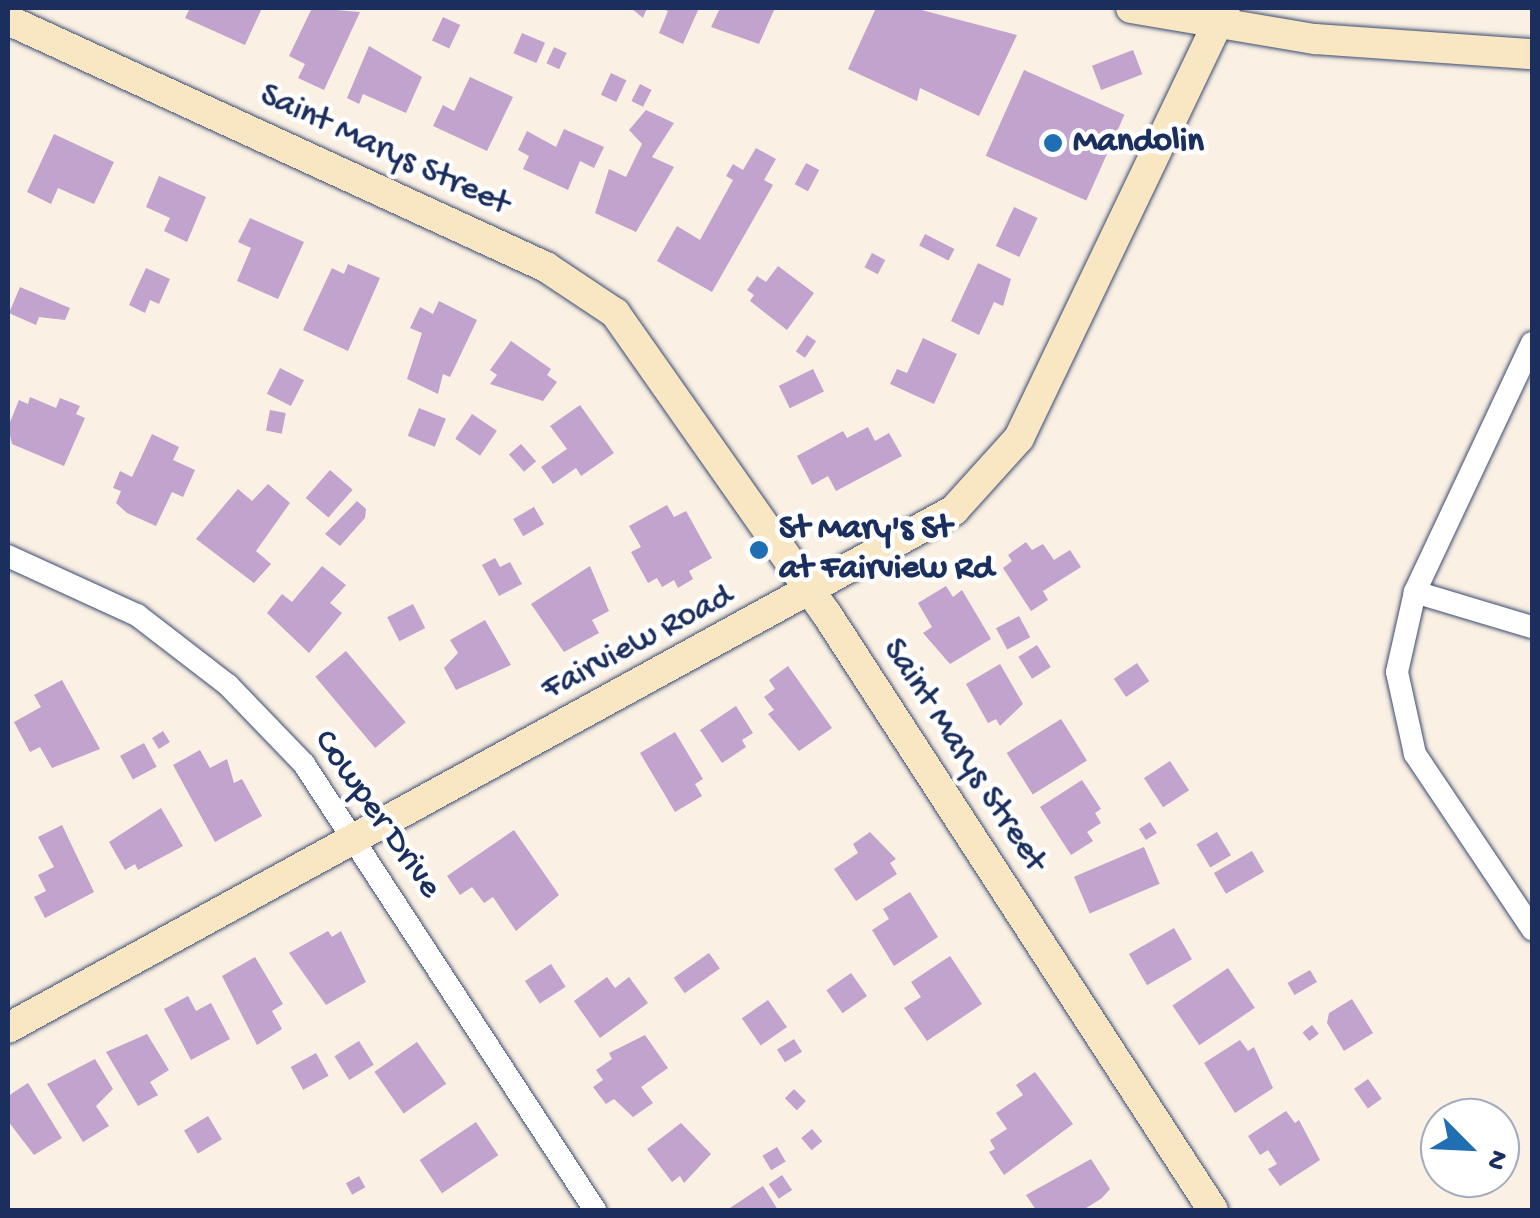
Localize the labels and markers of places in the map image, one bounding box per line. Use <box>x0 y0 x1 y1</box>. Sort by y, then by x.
place label: Mandolin <box>1073 122 1204 164</box>
marker: Mandolin <box>1042 132 1064 154</box>
place label: St Mary's St at Fairview Rd <box>779 509 994 591</box>
marker: St Mary's St at Fairview Rd <box>748 539 770 561</box>

